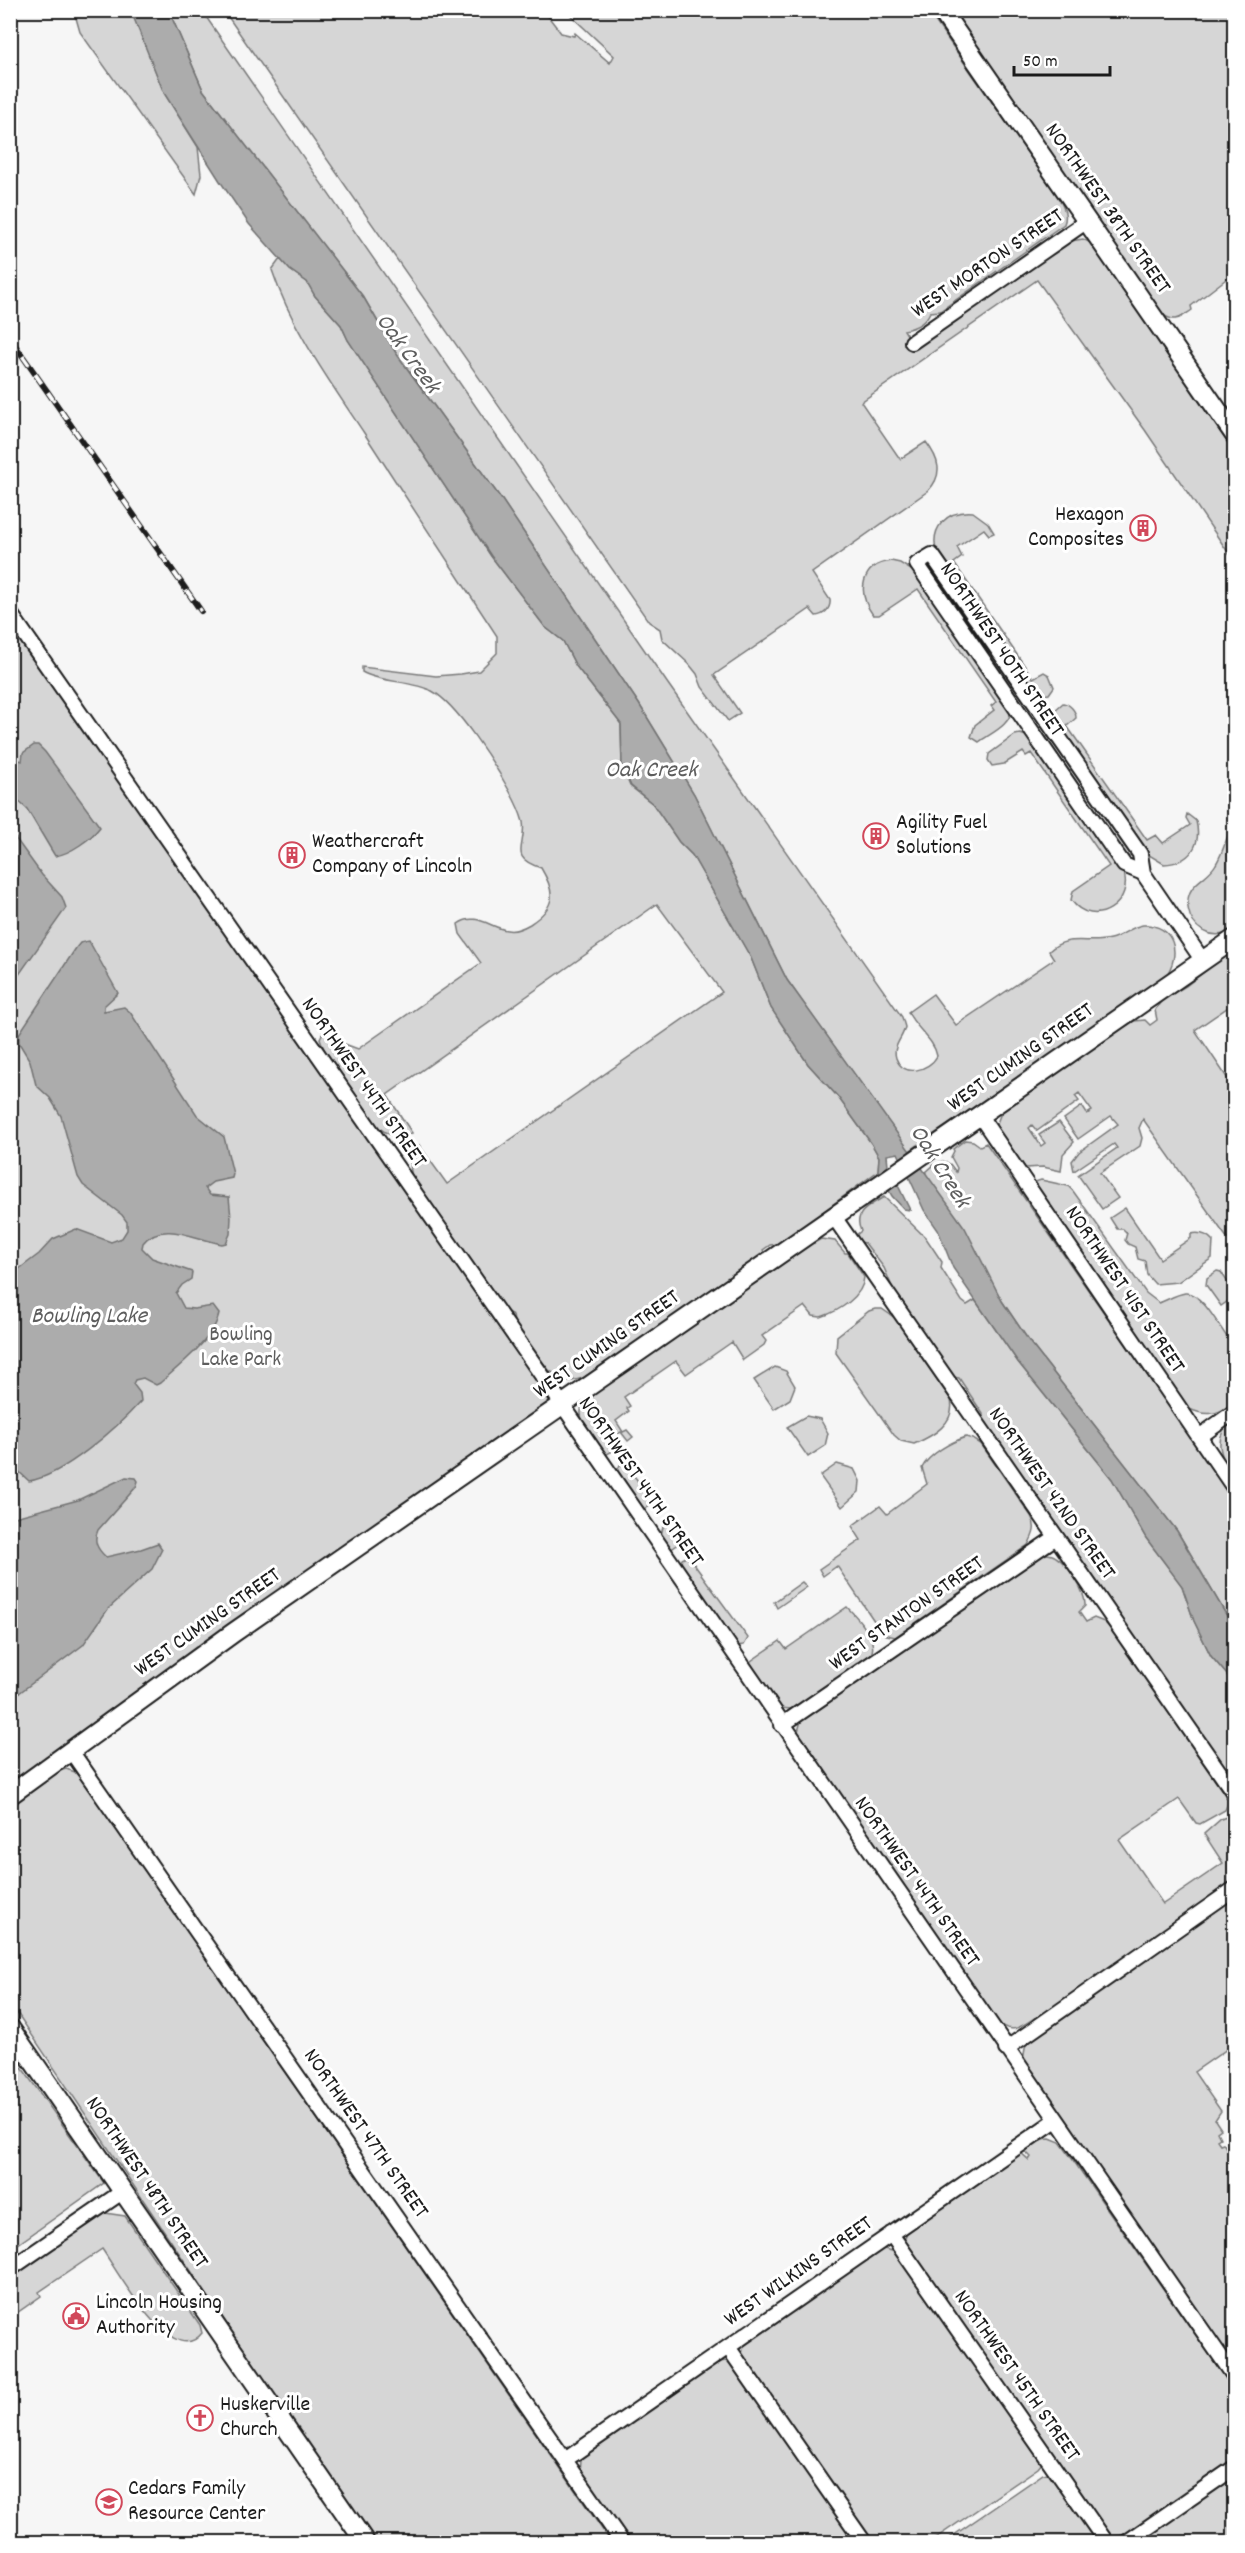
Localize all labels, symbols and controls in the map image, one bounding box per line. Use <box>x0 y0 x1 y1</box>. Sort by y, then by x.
scale bar <box>1014 39 1110 77</box>
text: 50 m <box>1023 50 1058 75</box>
street label: NORTHWEST 38TH STREET <box>1036 117 1178 301</box>
street label: WEST MORTON STREET <box>906 201 1070 327</box>
water label: Oak Creek <box>366 307 449 403</box>
place label: Hexagon Composites <box>1028 500 1124 556</box>
building icon: Hexagon Composites <box>1128 513 1158 543</box>
street label: NORTHWEST 40TH STREET <box>931 556 1071 744</box>
water label: Oak Creek <box>605 754 699 788</box>
place label: Agility Fuel Solutions <box>896 808 987 864</box>
building icon: Agility Fuel Solutions <box>861 821 891 851</box>
place label: Weathercraft Company of Lincoln <box>312 827 472 883</box>
building icon: Weathercraft Company of Lincoln <box>277 840 307 870</box>
street label: NORTHWEST 44TH STREET <box>292 991 434 1175</box>
street label: WEST CUMING STREET <box>942 996 1101 1120</box>
water label: Oak Creek <box>900 1119 979 1217</box>
street label: NORTHWEST 41ST STREET <box>1056 1200 1192 1380</box>
street label: WEST CUMING STREET <box>528 1283 687 1407</box>
water label: Bowling Lake <box>31 1300 149 1334</box>
park label: Bowling Lake Park <box>201 1320 281 1376</box>
street label: NORTHWEST 44TH STREET <box>569 1390 711 1574</box>
street label: NORTHWEST 42ND STREET <box>980 1401 1122 1587</box>
street label: WEST STANTON STREET <box>823 1549 991 1679</box>
street label: WEST CUMING STREET <box>129 1561 288 1685</box>
street label: NORTHWEST 44TH STREET <box>845 1790 987 1974</box>
street label: NORTHWEST 47TH STREET <box>295 2043 435 2225</box>
street label: NORTHWEST 48TH STREET <box>77 2091 215 2275</box>
street label: WEST WILKINS STREET <box>718 2209 880 2335</box>
street label: NORTHWEST 45TH STREET <box>945 2284 1087 2468</box>
place label: Lincoln Housing Authority <box>96 2288 222 2344</box>
public building icon: Lincoln Housing Authority <box>61 2301 91 2331</box>
place label: Huskerville Church <box>220 2390 310 2446</box>
church icon: Huskerville Church <box>185 2403 215 2433</box>
place label: Cedars Family Resource Center <box>128 2474 266 2530</box>
school or university icon: Cedars Family Resource Center <box>94 2487 124 2517</box>

